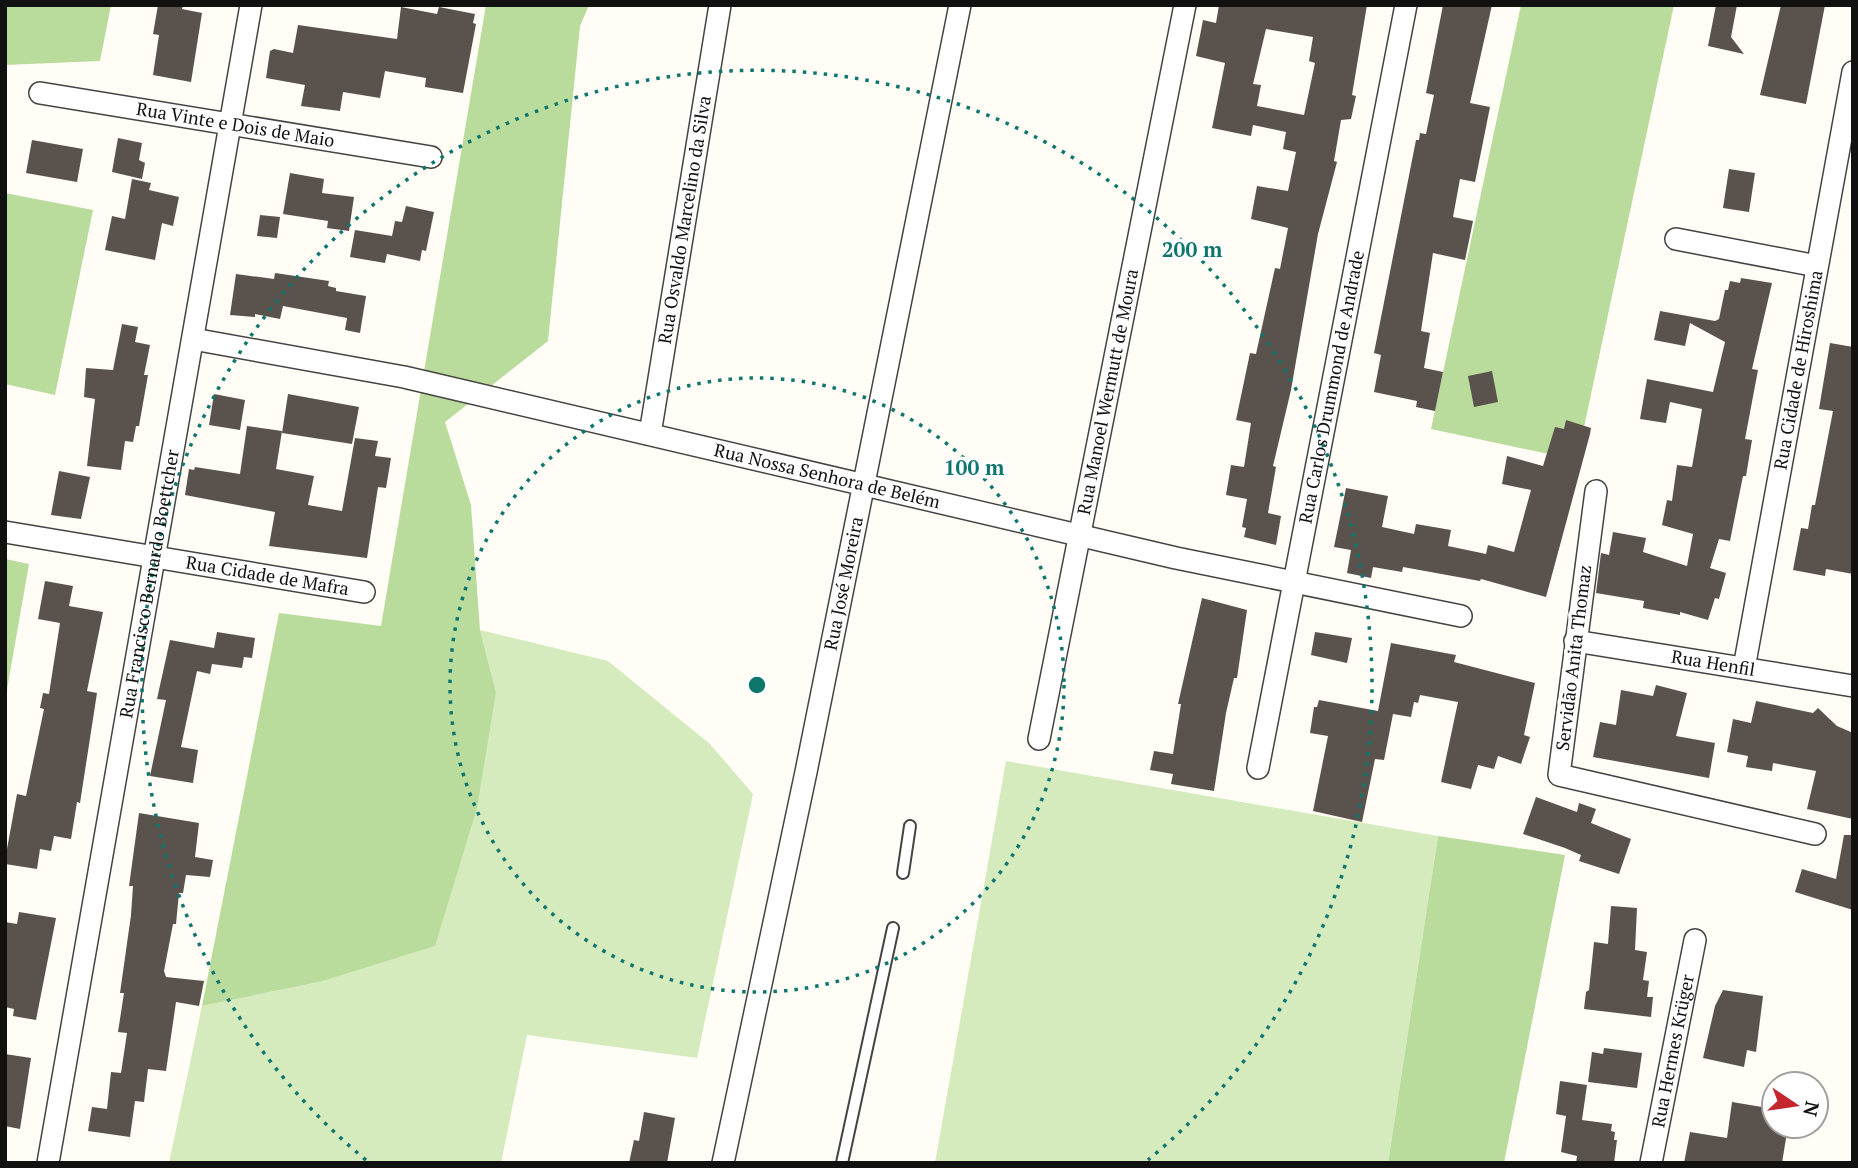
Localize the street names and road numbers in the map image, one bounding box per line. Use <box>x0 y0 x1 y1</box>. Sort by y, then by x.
street label: Rua Osvaldo Marcelino da Silva <box>652 94 716 346</box>
street label: Rua Vinte e Dois de Maio <box>135 96 337 152</box>
street label: Rua Carlos Drummond de Andrade <box>1293 248 1369 526</box>
street label: Rua Manoel Wermutt de Moura <box>1071 267 1143 517</box>
street label: Rua Cidade de Hiroshima <box>1768 268 1828 471</box>
street label: Rua Nossa Senhora de Belém <box>712 437 943 513</box>
street label: Rua Francisco Bernardo Boettcher <box>113 447 184 720</box>
street label: Rua José Moreira <box>818 514 868 652</box>
street label: Rua Cidade de Mafra <box>184 549 351 600</box>
street label: Servidão Anita Thomaz <box>1550 564 1596 752</box>
street label: Rua Henfil <box>1670 644 1757 681</box>
street label: Rua Hermes Krüger <box>1645 972 1699 1130</box>

